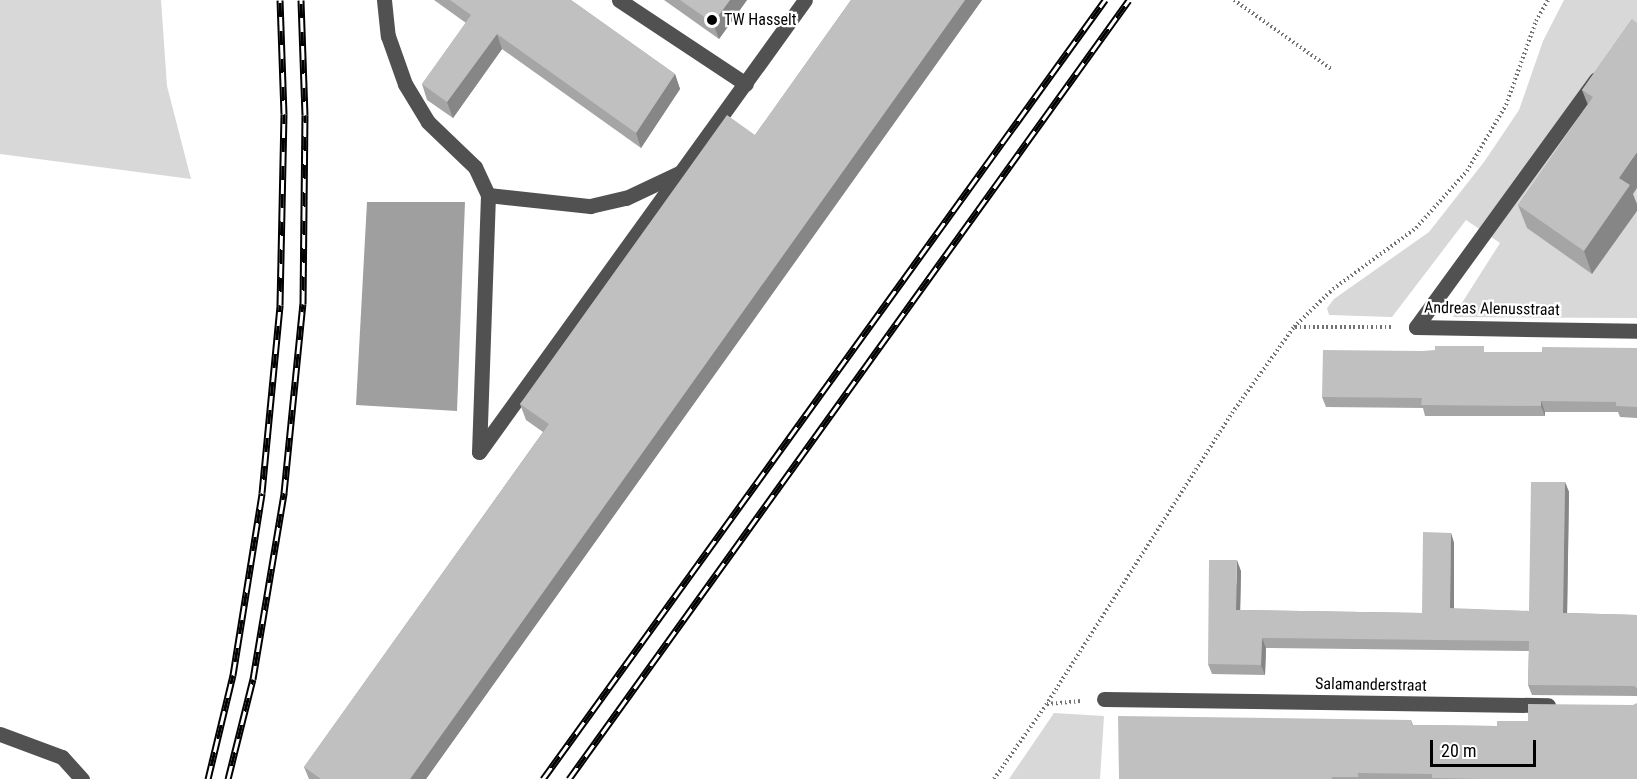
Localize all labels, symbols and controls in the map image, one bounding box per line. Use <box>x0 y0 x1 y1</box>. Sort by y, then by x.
place label: TW Hasselt <box>724 10 796 30</box>
marker: TW Hasselt <box>705 13 719 27</box>
street label: Andreas Alenusstraat <box>1424 298 1560 320</box>
street label: Salamanderstraat <box>1315 674 1427 696</box>
scale bar <box>1433 728 1540 766</box>
text: 20 m <box>1441 740 1476 761</box>

